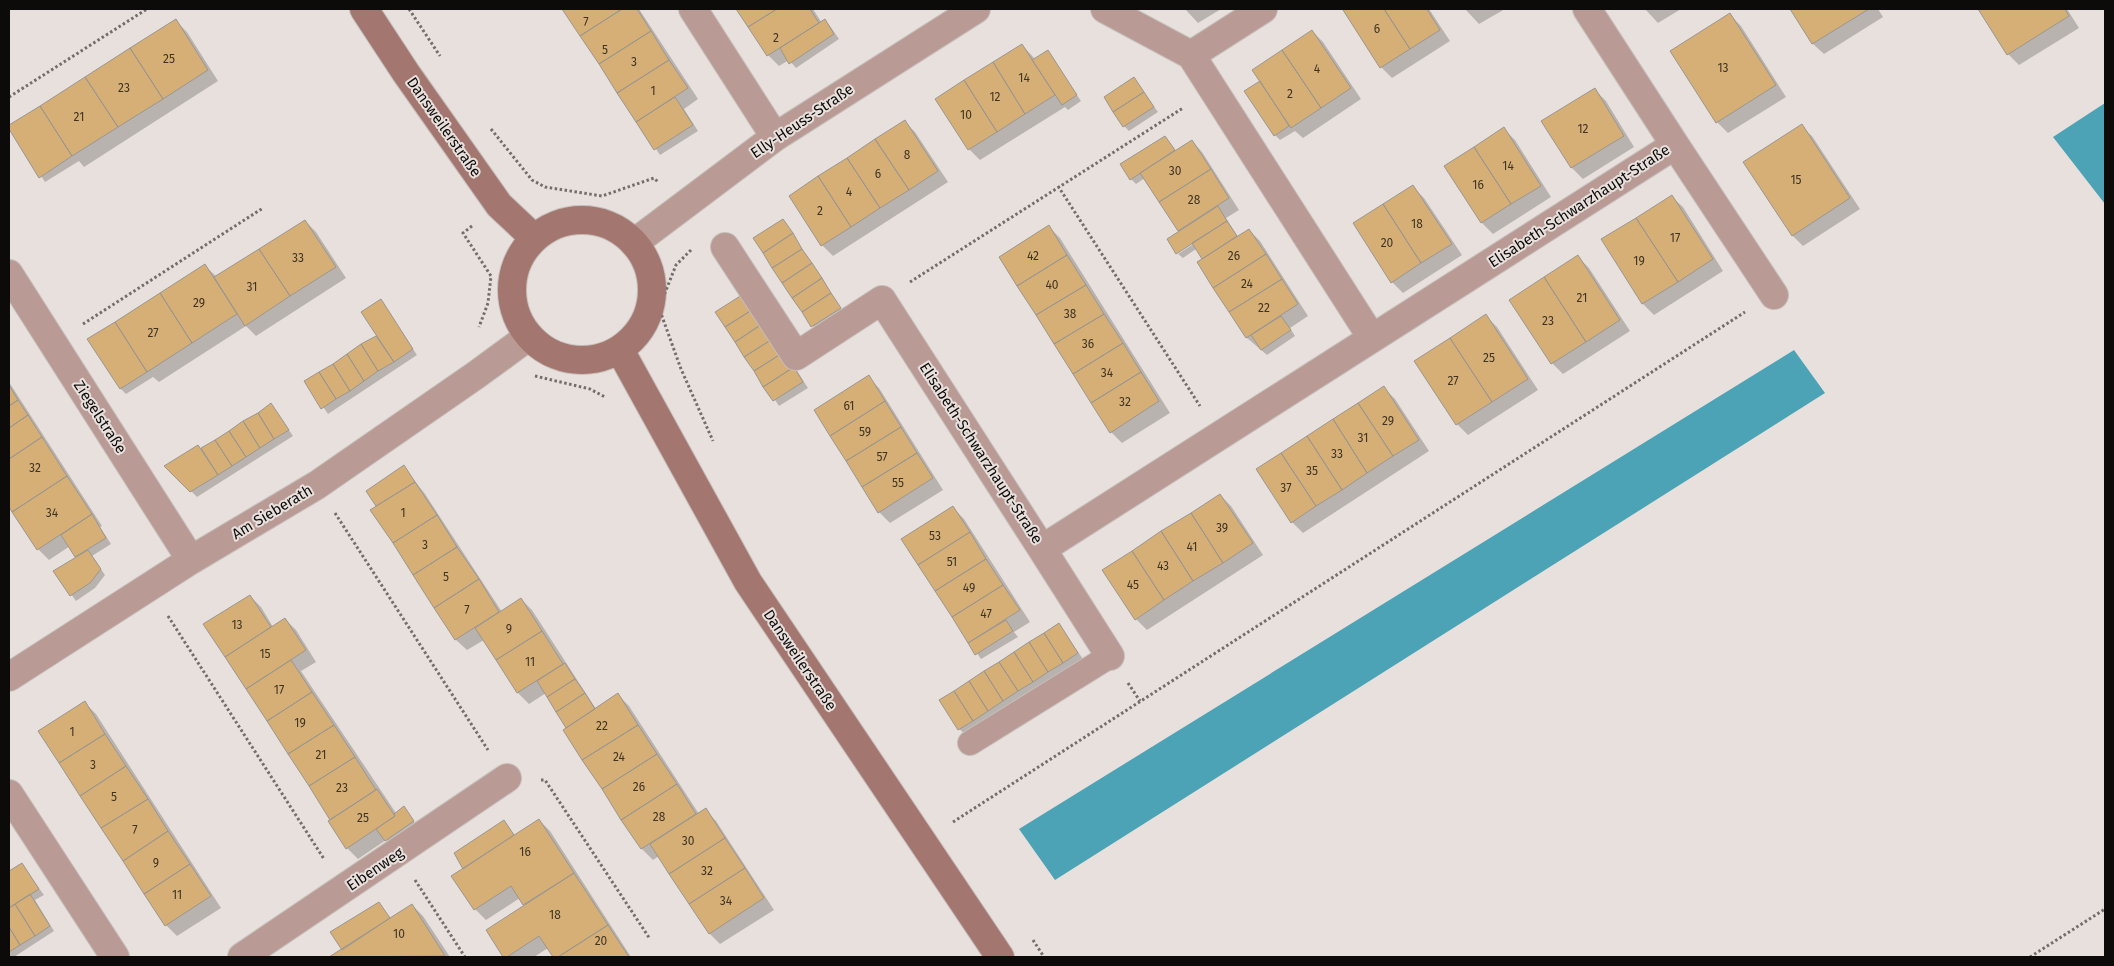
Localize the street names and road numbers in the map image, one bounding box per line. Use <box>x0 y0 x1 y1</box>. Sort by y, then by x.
street label: Dansweilerstraße <box>403 74 485 180</box>
street label: Elly-Heuss-Straße <box>747 80 857 162</box>
street label: Elisabeth-Schwarzhaupt-Straße <box>1485 141 1673 271</box>
street label: Elisabeth-Schwarzhaupt-Straße <box>916 359 1046 547</box>
street label: Ziegelstraße <box>70 377 130 457</box>
street label: Am Sieberath <box>228 481 316 543</box>
street label: Dansweilerstraße <box>760 606 840 714</box>
street label: Eibenweg <box>343 843 407 895</box>

